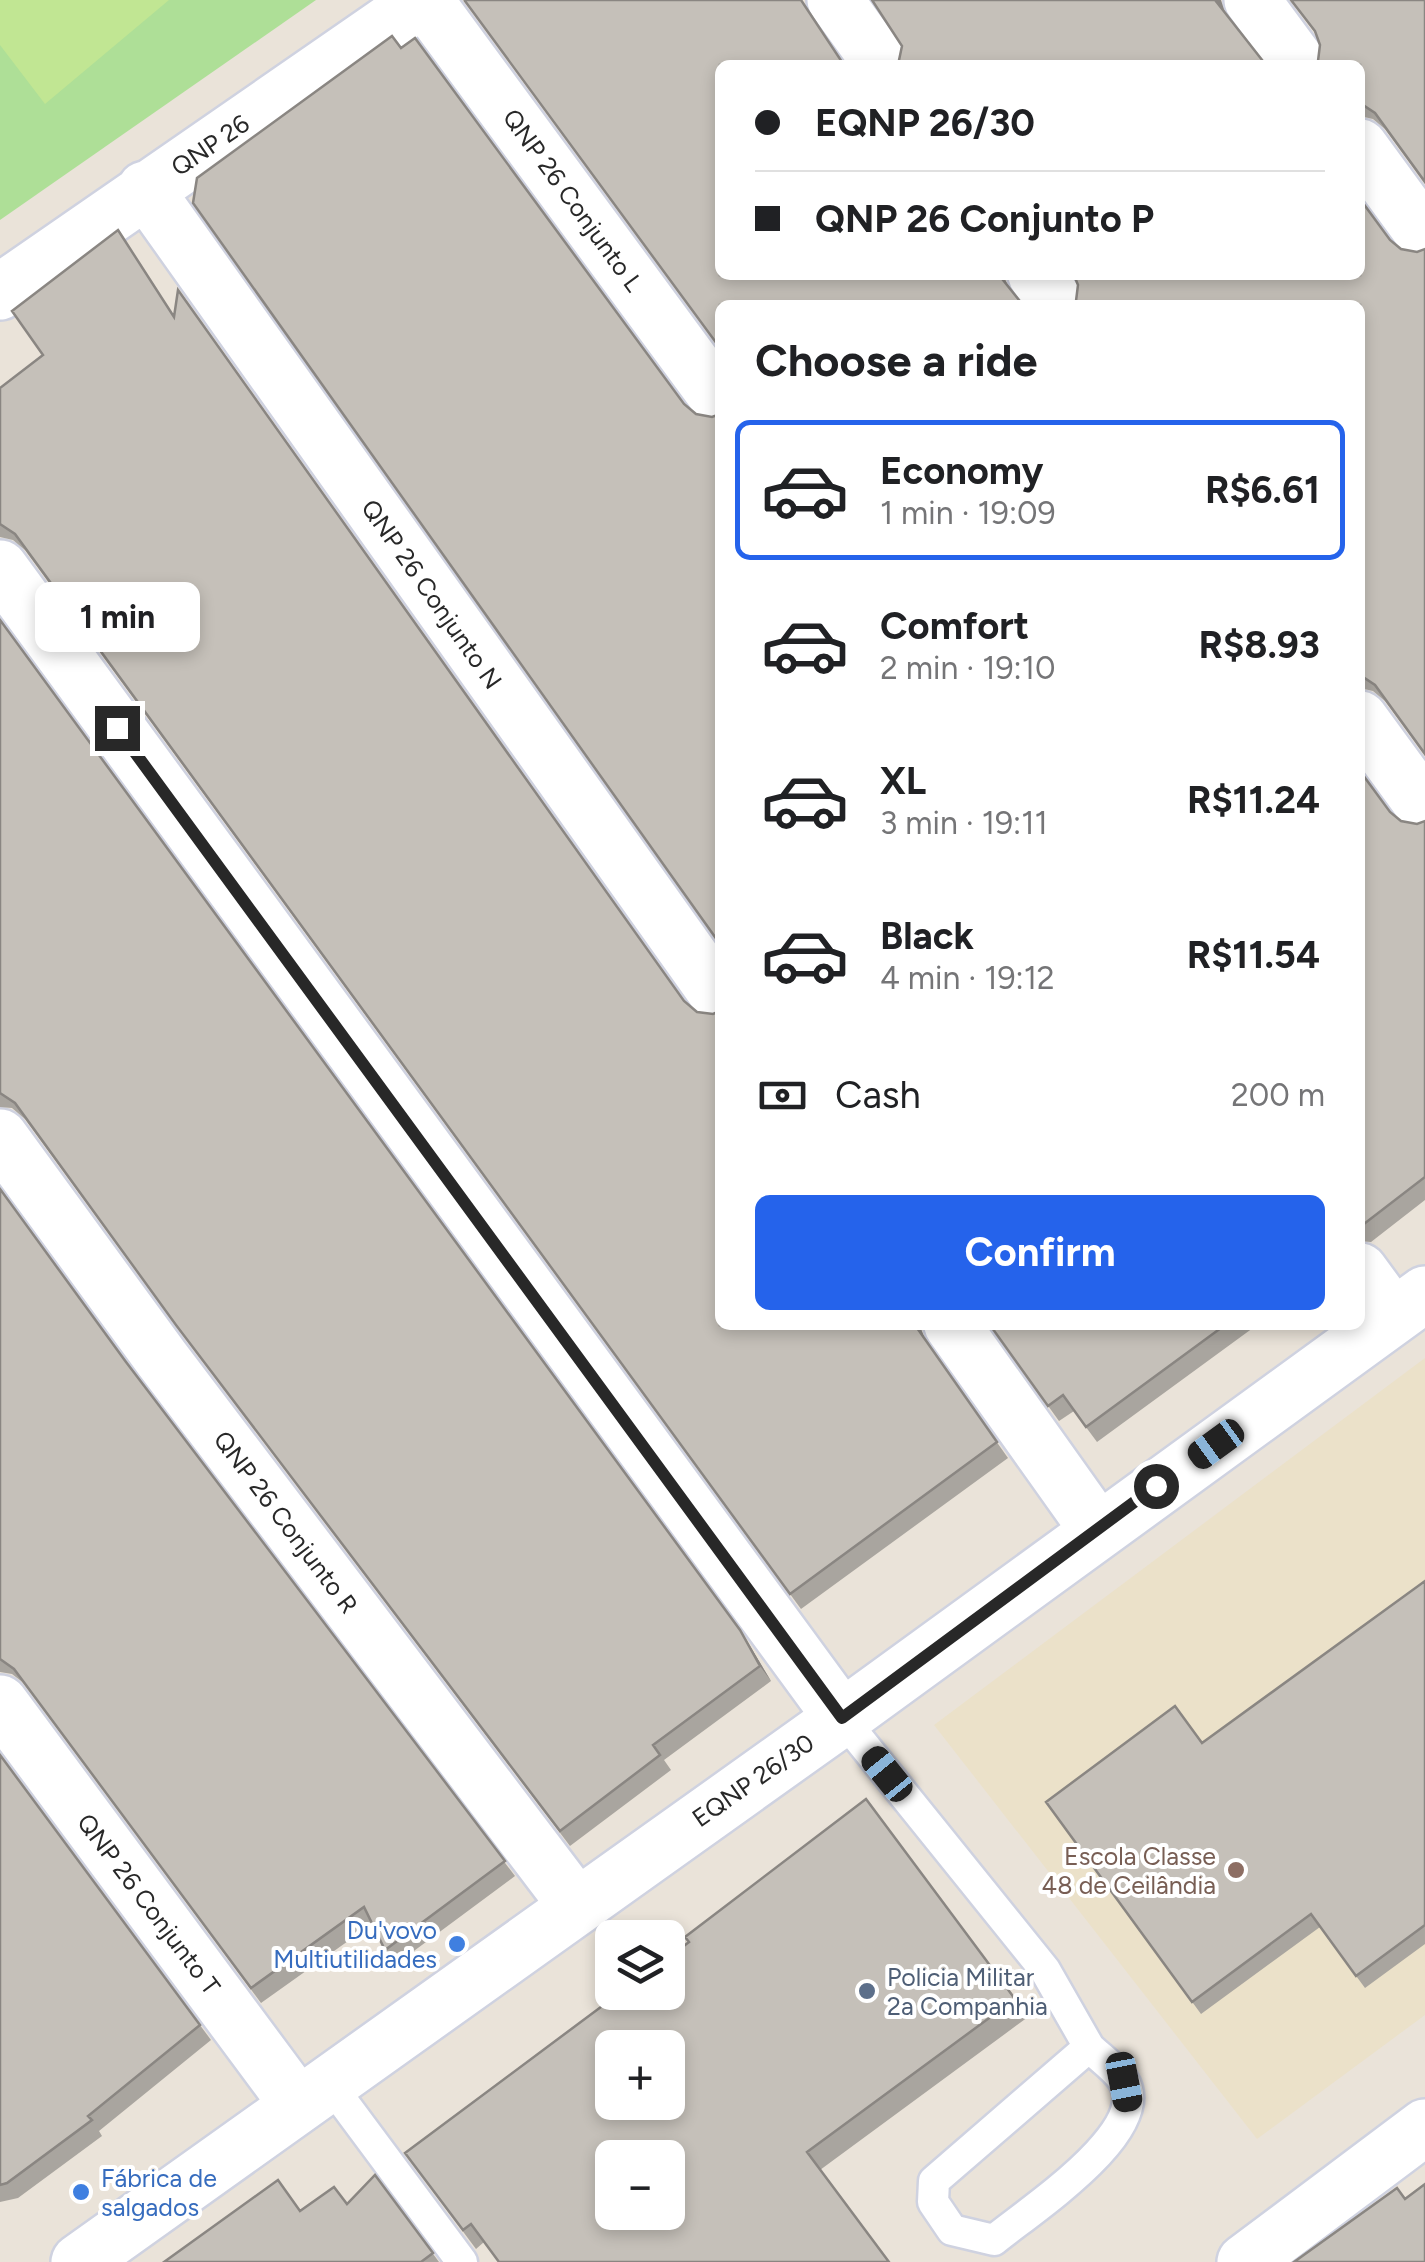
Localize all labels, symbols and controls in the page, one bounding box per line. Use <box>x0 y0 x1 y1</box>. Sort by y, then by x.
text: EQNP 26/30 <box>815 100 1035 146</box>
street label: QNP 26 Conjunto L <box>497 103 649 297</box>
street label: QNP 26 <box>165 108 255 182</box>
text: QNP 26 Conjunto P <box>815 196 1154 242</box>
text: Choose a ride <box>755 333 1037 387</box>
icon: car <box>760 445 850 535</box>
text: Economy <box>880 448 1043 494</box>
text: R$6.61 <box>1205 467 1320 513</box>
street label: QNP 26 Conjunto N <box>355 494 509 694</box>
text: 1 min · 19:09 <box>880 494 1056 532</box>
callout: 1 min <box>34 583 200 653</box>
text: 1 min <box>80 598 155 636</box>
icon: car <box>760 600 850 690</box>
text: Comfort <box>880 603 1029 649</box>
text: R$8.93 <box>1199 622 1320 668</box>
text: 2 min · 19:10 <box>880 649 1055 687</box>
route end <box>95 706 140 751</box>
icon: car <box>760 755 850 845</box>
text: XL <box>880 758 926 804</box>
text: R$11.24 <box>1187 777 1320 823</box>
text: 3 min · 19:11 <box>880 804 1048 842</box>
icon: car <box>760 910 850 1000</box>
text: Black <box>880 913 974 959</box>
text: R$11.54 <box>1187 932 1320 978</box>
text: 4 min · 19:12 <box>880 959 1055 997</box>
icon: cash <box>755 1068 810 1123</box>
text: Cash <box>835 1072 921 1118</box>
text: 200 m <box>1231 1076 1325 1114</box>
button: Confirm <box>755 1195 1325 1310</box>
car <box>1183 1414 1249 1474</box>
street label: QNP 26 Conjunto R <box>208 1425 364 1619</box>
route start <box>1134 1464 1179 1509</box>
street label: EQNP 26/30 <box>686 1727 820 1833</box>
car <box>856 1741 918 1807</box>
street label: QNP 26 Conjunto T <box>71 1808 227 2001</box>
place label: Escola Classe 48 de Ceilândia <box>1042 1841 1216 1900</box>
marker: Escola Classe 48 de Ceilândia <box>1225 1859 1247 1881</box>
place label: Du'vovo Multiutilidades <box>273 1915 437 1974</box>
map controls <box>595 1920 685 2230</box>
button: layers <box>595 1920 685 2010</box>
marker: Du'vovo Multiutilidades <box>446 1933 468 1955</box>
place label: Policia Militar 2a Companhia <box>887 1962 1048 2021</box>
marker: Policia Militar 2a Companhia <box>856 1980 878 2002</box>
button: + <box>595 2030 685 2120</box>
car <box>1104 2050 1144 2114</box>
button: − <box>595 2140 685 2230</box>
place label: Fábrica de salgados <box>101 2163 217 2222</box>
marker: Fábrica de salgados <box>70 2181 92 2203</box>

